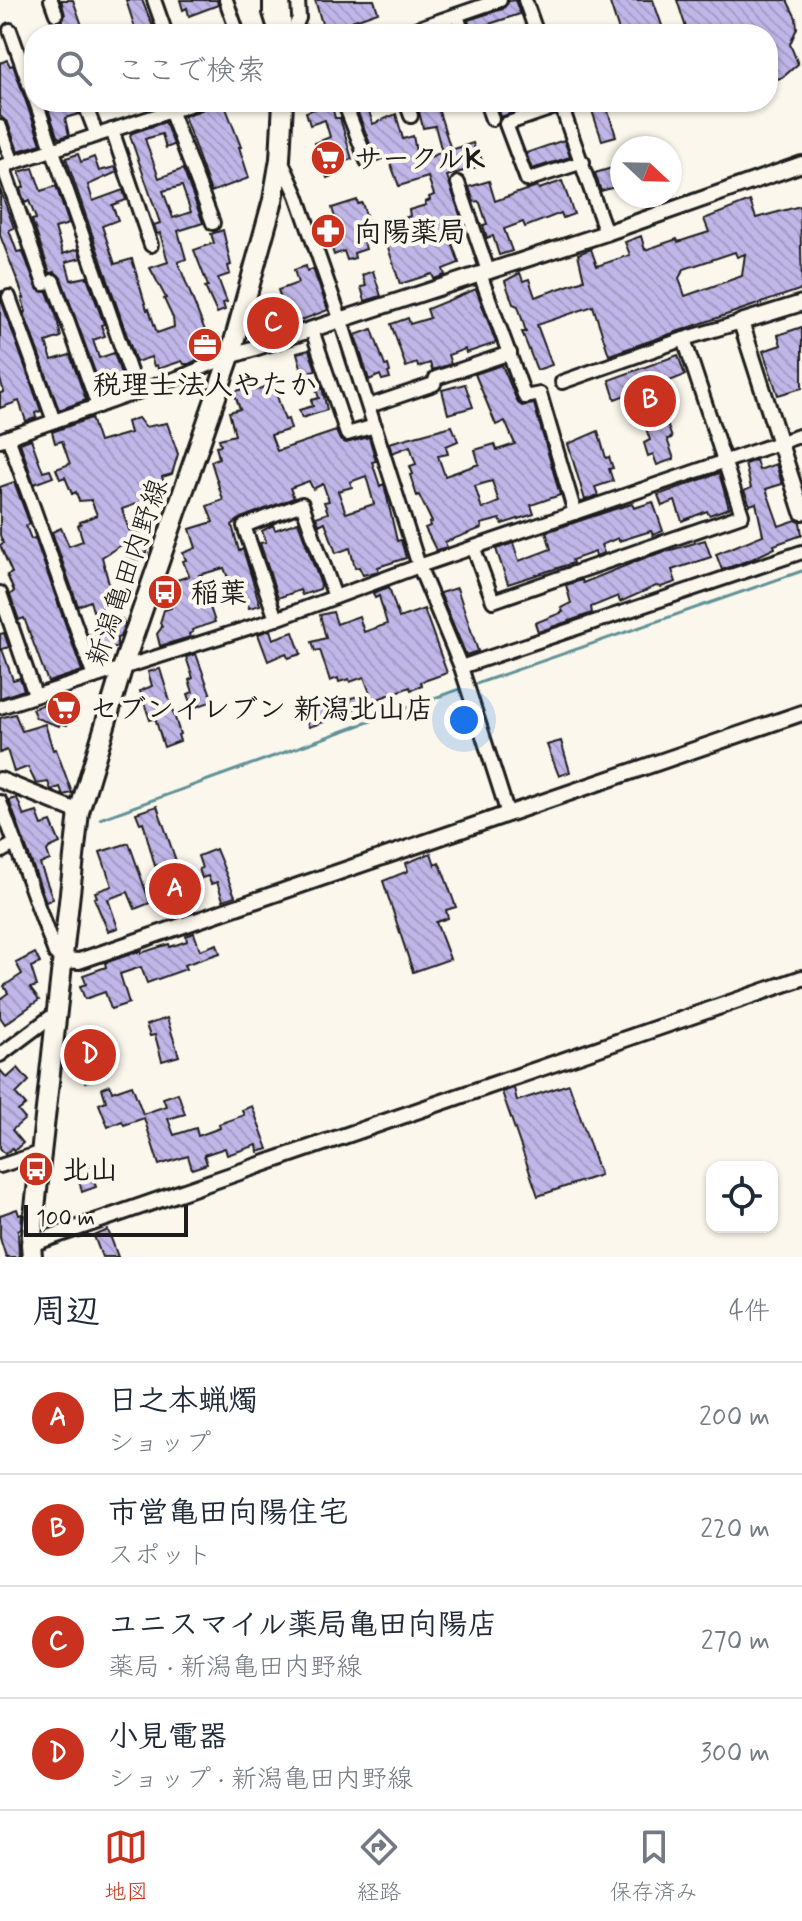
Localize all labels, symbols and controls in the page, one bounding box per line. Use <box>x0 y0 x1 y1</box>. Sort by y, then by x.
search box <box>24 24 778 112</box>
icon: search <box>52 46 96 90</box>
text: ここで検索 <box>116 52 266 91</box>
north arrow <box>610 136 682 208</box>
supermarket icon: サークルK <box>309 139 347 177</box>
place label: サークルK <box>354 142 485 179</box>
pharmacy icon: 向陽薬局 <box>309 212 347 250</box>
place label: 向陽薬局 <box>354 215 466 252</box>
pin: C <box>247 293 299 353</box>
office icon: 税理士法人やたか <box>186 326 224 364</box>
place label: 税理士法人やたか <box>93 368 317 405</box>
pin: B <box>624 371 676 431</box>
street label: 新潟亀田内野線 <box>79 474 178 672</box>
bus stop icon: 稲葉 <box>146 573 184 611</box>
place label: 稲葉 <box>191 576 247 613</box>
supermarket icon: セブンイレブン 新潟北山店 <box>45 689 83 727</box>
place label: セブンイレブン 新潟北山店 <box>90 692 434 729</box>
your location <box>444 700 484 740</box>
pin: A <box>149 859 201 919</box>
pin: D <box>64 1025 116 1085</box>
bus stop icon: 北山 <box>17 1150 55 1188</box>
place label: 北山 <box>62 1153 118 1190</box>
map controls <box>706 1161 778 1233</box>
button: locate <box>706 1161 778 1233</box>
scale bar <box>24 1201 188 1237</box>
text: 100 m <box>36 1205 95 1233</box>
text: 周辺 <box>32 1290 100 1335</box>
text: 4件 <box>729 1295 770 1329</box>
text: 日之本蝋燭 <box>108 1382 258 1421</box>
text: A <box>49 1401 67 1435</box>
text: 200 m <box>699 1401 770 1435</box>
text: ショップ <box>108 1427 211 1461</box>
text: 市営亀田向陽住宅 <box>108 1494 348 1533</box>
text: B <box>50 1513 66 1547</box>
text: 220 m <box>700 1513 770 1547</box>
text: スポット <box>108 1539 212 1573</box>
text: ユニスマイル薬局亀田向陽店 <box>108 1606 497 1645</box>
text: C <box>49 1625 67 1659</box>
text: 270 m <box>701 1625 770 1659</box>
text: 薬局 · 新潟亀田内野線 <box>108 1651 362 1685</box>
text: 小見電器 <box>108 1718 228 1757</box>
text: D <box>49 1737 67 1771</box>
text: 300 m <box>700 1737 770 1771</box>
text: ショップ · 新潟亀田内野線 <box>108 1763 413 1797</box>
tab: 地図 <box>104 1825 148 1907</box>
tab: 経路 <box>357 1825 401 1907</box>
tab: 保存済み <box>610 1825 698 1907</box>

